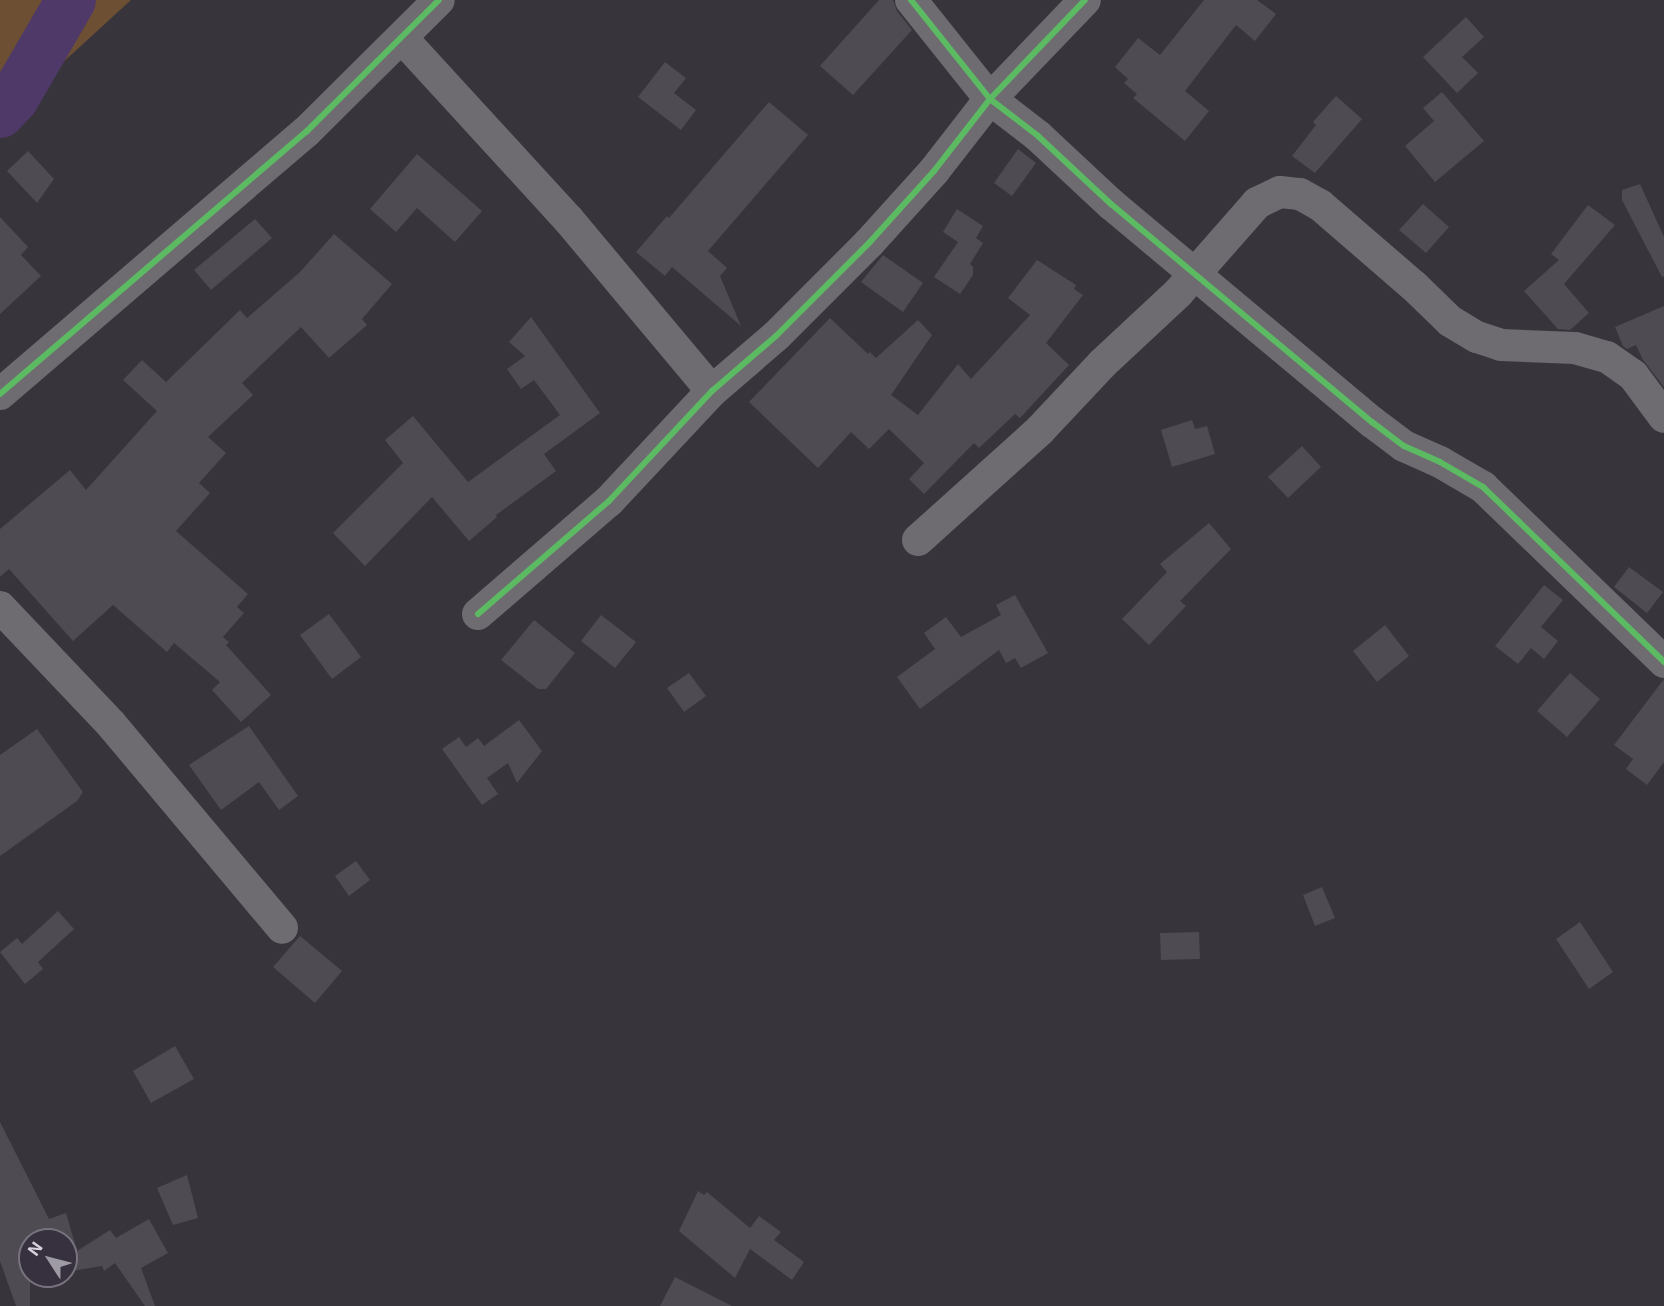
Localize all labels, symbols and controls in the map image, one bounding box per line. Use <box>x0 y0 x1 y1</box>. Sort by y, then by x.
north arrow <box>18 1228 78 1288</box>
text: N <box>23 1238 47 1259</box>

